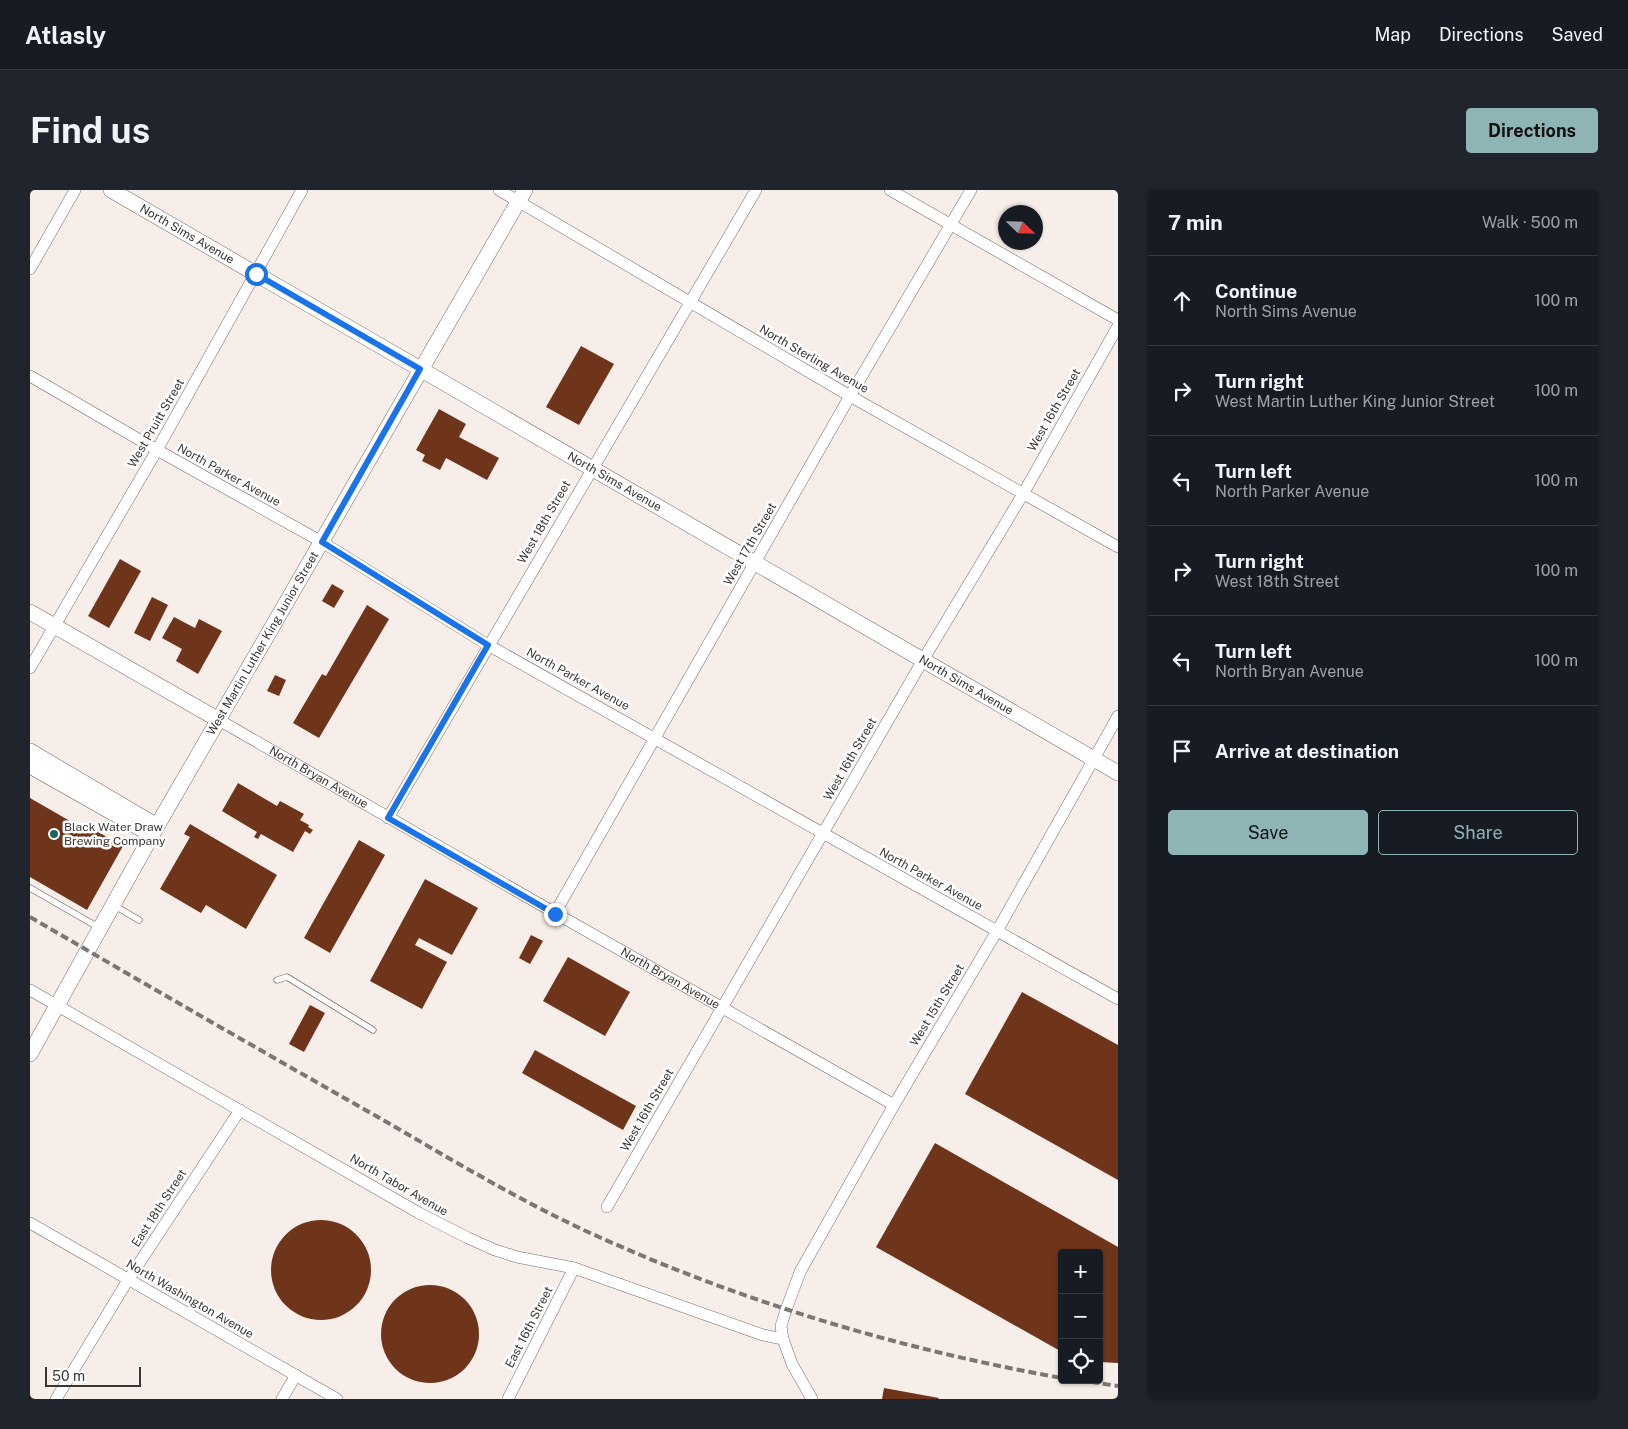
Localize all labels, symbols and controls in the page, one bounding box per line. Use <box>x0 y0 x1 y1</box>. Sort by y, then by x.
text: Atlasly <box>25 21 106 49</box>
text: Map <box>1374 24 1411 45</box>
text: Directions <box>1439 24 1524 45</box>
text: Saved <box>1552 24 1603 45</box>
button: Directions <box>1466 108 1598 153</box>
text: Find us <box>30 110 150 151</box>
street label: North Sims Avenue <box>138 201 237 267</box>
north arrow <box>998 205 1043 250</box>
text: 7 min <box>1168 210 1223 235</box>
text: Walk · 500 m <box>1482 213 1578 232</box>
route start <box>245 263 268 286</box>
text: Continue <box>1215 280 1297 302</box>
icon: ahead <box>1168 287 1196 315</box>
text: 100 m <box>1534 291 1578 310</box>
text: North Sims Avenue <box>1215 302 1357 321</box>
street label: North Sterling Avenue <box>757 322 871 396</box>
street label: West 16th Street <box>1025 366 1083 454</box>
text: Turn right <box>1215 370 1304 392</box>
street label: West Pruitt Street <box>125 376 187 470</box>
icon: right <box>1168 377 1196 405</box>
text: 100 m <box>1534 381 1578 400</box>
text: West Martin Luther King Junior Street <box>1215 392 1495 411</box>
street label: North Parker Avenue <box>175 441 283 509</box>
street label: North Sims Avenue <box>565 449 664 514</box>
text: Turn left <box>1215 460 1292 482</box>
icon: left <box>1168 467 1196 495</box>
text: 100 m <box>1534 471 1578 490</box>
street label: West 18th Street <box>515 478 574 566</box>
text: North Parker Avenue <box>1215 482 1369 501</box>
street label: West 17th Street <box>721 500 779 588</box>
street label: West Martin Luther King Junior Street <box>204 549 322 738</box>
text: Turn right <box>1215 550 1304 572</box>
icon: right <box>1168 557 1196 585</box>
text: 100 m <box>1534 561 1578 580</box>
text: West 18th Street <box>1215 572 1340 591</box>
text: Turn left <box>1215 640 1292 662</box>
street label: North Parker Avenue <box>524 645 632 713</box>
icon: left <box>1168 647 1196 675</box>
text: 100 m <box>1534 651 1578 670</box>
street label: North Sims Avenue <box>916 652 1016 718</box>
text: North Bryan Avenue <box>1215 662 1364 681</box>
street label: West 16th Street <box>821 715 879 803</box>
icon: arrive <box>1168 737 1196 765</box>
text: Arrive at destination <box>1215 740 1399 762</box>
street label: North Bryan Avenue <box>267 743 371 811</box>
button: Save <box>1168 810 1368 855</box>
button: Share <box>1378 810 1578 855</box>
place label: Black Water Draw Brewing Company <box>64 820 166 848</box>
marker: Black Water Draw Brewing Company <box>48 828 60 840</box>
street label: North Parker Avenue <box>877 845 985 913</box>
route end <box>544 903 567 926</box>
street label: North Bryan Avenue <box>618 945 723 1012</box>
street label: West 15th Street <box>907 961 967 1049</box>
street label: West 16th Street <box>618 1066 676 1154</box>
street label: North Tabor Avenue <box>348 1151 451 1219</box>
street label: East 18th Street <box>129 1166 189 1249</box>
map controls <box>1058 1249 1103 1384</box>
button: + <box>1058 1249 1103 1294</box>
street label: North Washington Avenue <box>124 1257 256 1341</box>
street label: East 16th Street <box>502 1284 556 1370</box>
button: − <box>1058 1294 1103 1339</box>
button: locate <box>1058 1339 1103 1384</box>
scale bar <box>45 1364 141 1387</box>
text: 50 m <box>52 1368 85 1384</box>

